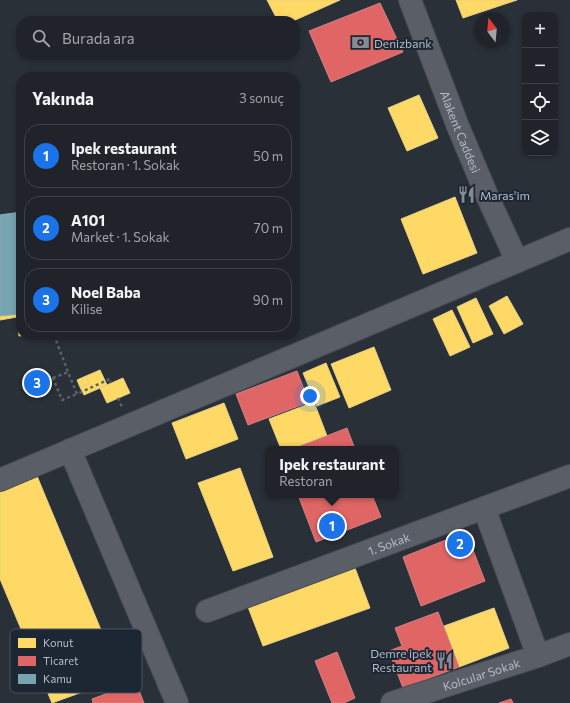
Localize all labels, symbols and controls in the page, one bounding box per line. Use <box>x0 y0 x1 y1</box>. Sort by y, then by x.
north arrow <box>474 12 510 48</box>
map controls <box>522 12 558 156</box>
button: + <box>522 12 558 48</box>
search box <box>16 16 300 60</box>
icon: search <box>30 27 52 49</box>
text: Burada ara <box>62 29 135 47</box>
bank icon: Denizbank <box>351 33 371 53</box>
place label: Denizbank <box>374 36 432 50</box>
button: − <box>522 48 558 84</box>
button: locate <box>522 84 558 120</box>
text: Yakında <box>32 88 94 109</box>
street label: Alakent Caddesi <box>438 88 484 175</box>
text: 3 sonuç <box>239 90 284 106</box>
button: layers <box>522 120 558 156</box>
text: Ipek restaurant <box>71 139 177 157</box>
text: 1 <box>43 148 49 164</box>
text: 50 m <box>253 148 283 164</box>
text: Restoran · 1. Sokak <box>71 157 180 173</box>
restaurant icon: Maras'im <box>457 185 477 205</box>
place label: Maras'im <box>480 188 530 202</box>
text: A101 <box>71 211 105 229</box>
text: 2 <box>42 220 50 236</box>
text: 70 m <box>254 220 283 236</box>
text: Market · 1. Sokak <box>71 229 170 245</box>
text: Noel Baba <box>71 283 141 301</box>
text: 3 <box>42 292 50 308</box>
text: 90 m <box>253 292 283 308</box>
text: Kilise <box>71 301 102 317</box>
pin: 3 <box>24 368 50 398</box>
your location <box>300 386 320 406</box>
popup <box>265 446 399 498</box>
text: Ipek restaurant <box>279 455 385 473</box>
text: Restoran <box>279 473 333 489</box>
pin: 1 <box>319 511 345 541</box>
street label: 1. Sokak <box>366 529 412 558</box>
pin: 2 <box>447 529 473 559</box>
legend <box>10 629 142 693</box>
text: Konut <box>43 636 74 649</box>
place label: Demre ipek Restaurant <box>370 646 432 674</box>
restaurant icon: Demre ipek Restaurant <box>435 650 455 670</box>
text: Ticaret <box>43 654 79 667</box>
street label: Kolcular Sokak <box>441 655 522 693</box>
text: Kamu <box>43 672 72 685</box>

